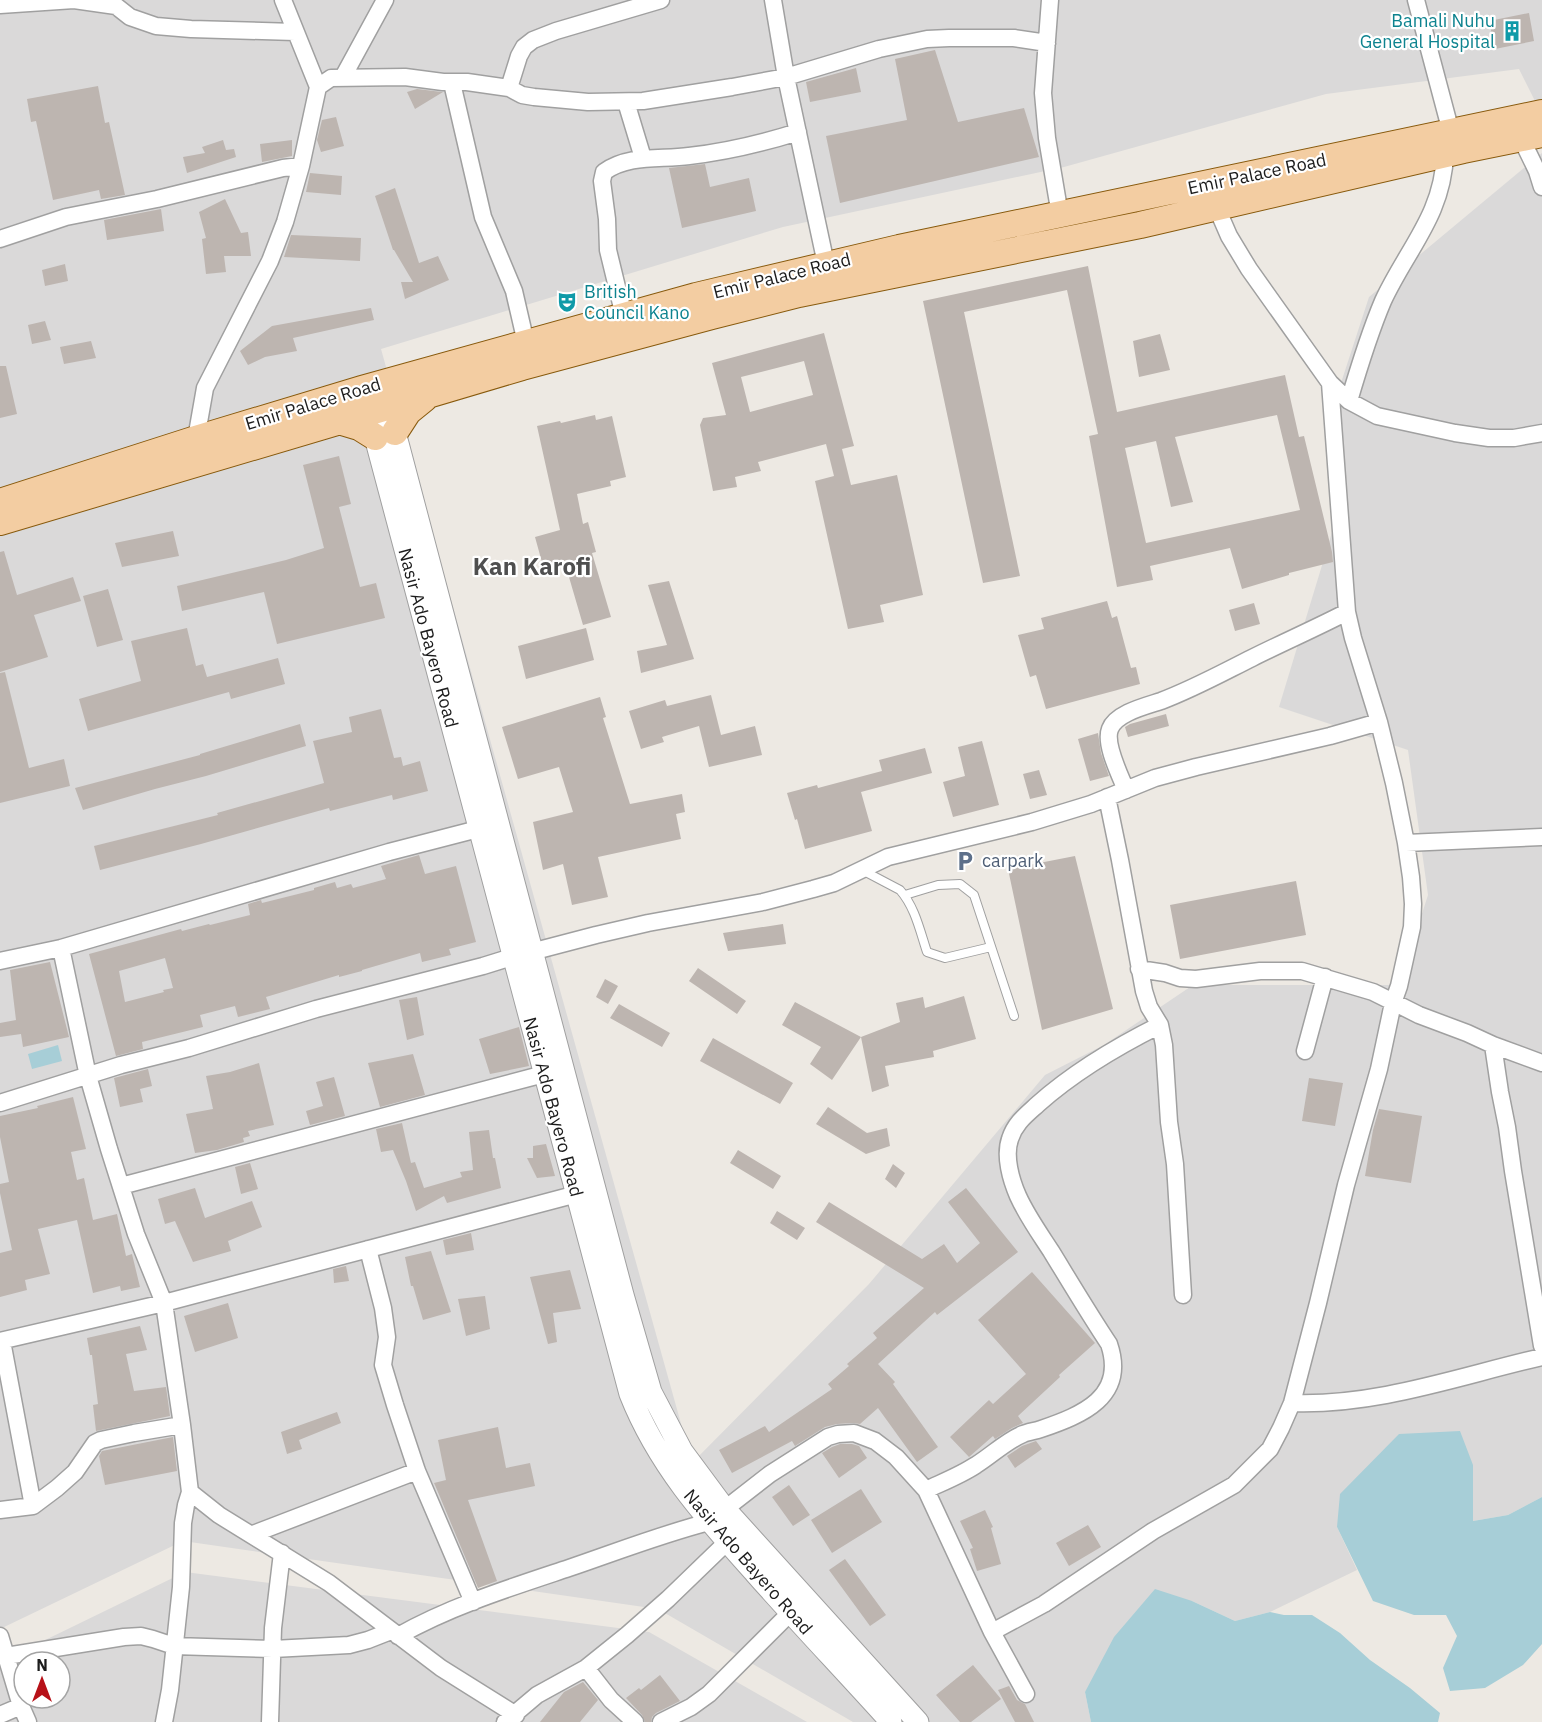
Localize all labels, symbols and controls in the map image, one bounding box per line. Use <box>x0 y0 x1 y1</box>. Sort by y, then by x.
place label: Bamali Nuhu General Hospital <box>1360 9 1495 53</box>
building icon: Bamali Nuhu General Hospital <box>1500 19 1524 43</box>
street label: Emir Palace Road <box>1186 148 1328 199</box>
street label: Emir Palace Road <box>711 247 853 304</box>
place label: British Council Kano <box>584 280 689 324</box>
theatre icon: British Council Kano <box>555 290 579 314</box>
street label: Emir Palace Road <box>242 372 384 435</box>
street label: Nasir Ado Bayero Road <box>393 546 464 730</box>
district label: Kan Karofi <box>473 550 591 582</box>
parking icon: carpark <box>953 849 977 873</box>
place label: carpark <box>982 849 1044 872</box>
street label: Nasir Ado Bayero Road <box>518 1015 589 1199</box>
street label: Nasir Ado Bayero Road <box>679 1484 818 1639</box>
north arrow <box>12 1650 72 1710</box>
text: N <box>36 1655 48 1675</box>

